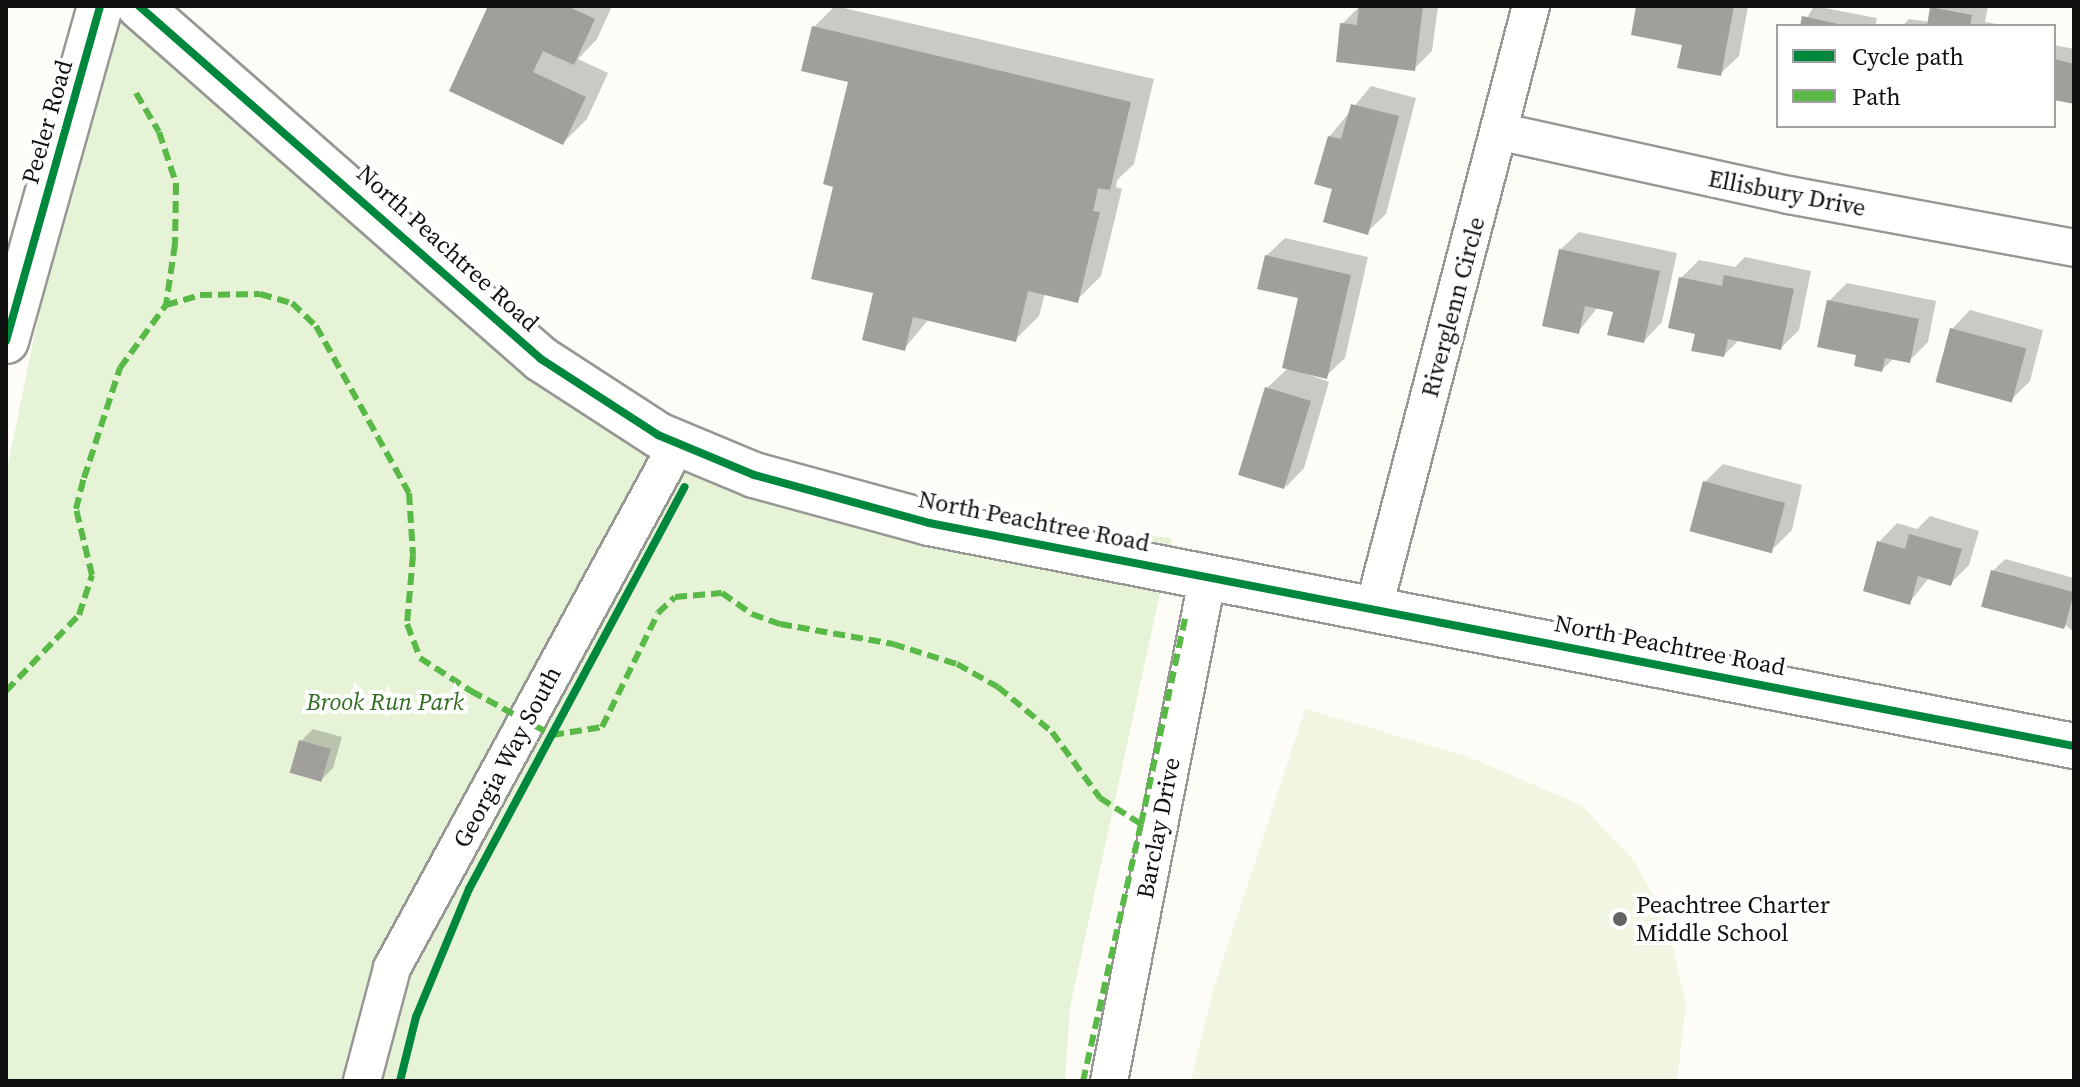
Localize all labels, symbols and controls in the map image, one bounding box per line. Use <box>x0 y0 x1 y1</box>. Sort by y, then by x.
legend <box>1776 24 2056 128</box>
text: Cycle path <box>1852 40 1964 73</box>
street label: Peeler Road <box>16 57 78 187</box>
text: Path <box>1852 80 1901 113</box>
street label: North Peachtree Road <box>351 159 545 337</box>
street label: Ellisbury Drive <box>1706 164 1868 222</box>
street label: Riverglenn Circle <box>1415 214 1491 400</box>
street label: North Peachtree Road <box>916 484 1152 558</box>
street label: North Peachtree Road <box>1552 608 1788 682</box>
street label: Georgia Way South <box>447 661 567 853</box>
park label: Brook Run Park <box>306 688 464 716</box>
street label: Barclay Drive <box>1130 755 1186 901</box>
place label: Peachtree Charter Middle School <box>1636 891 1830 947</box>
marker: Peachtree Charter Middle School <box>1611 910 1629 928</box>

